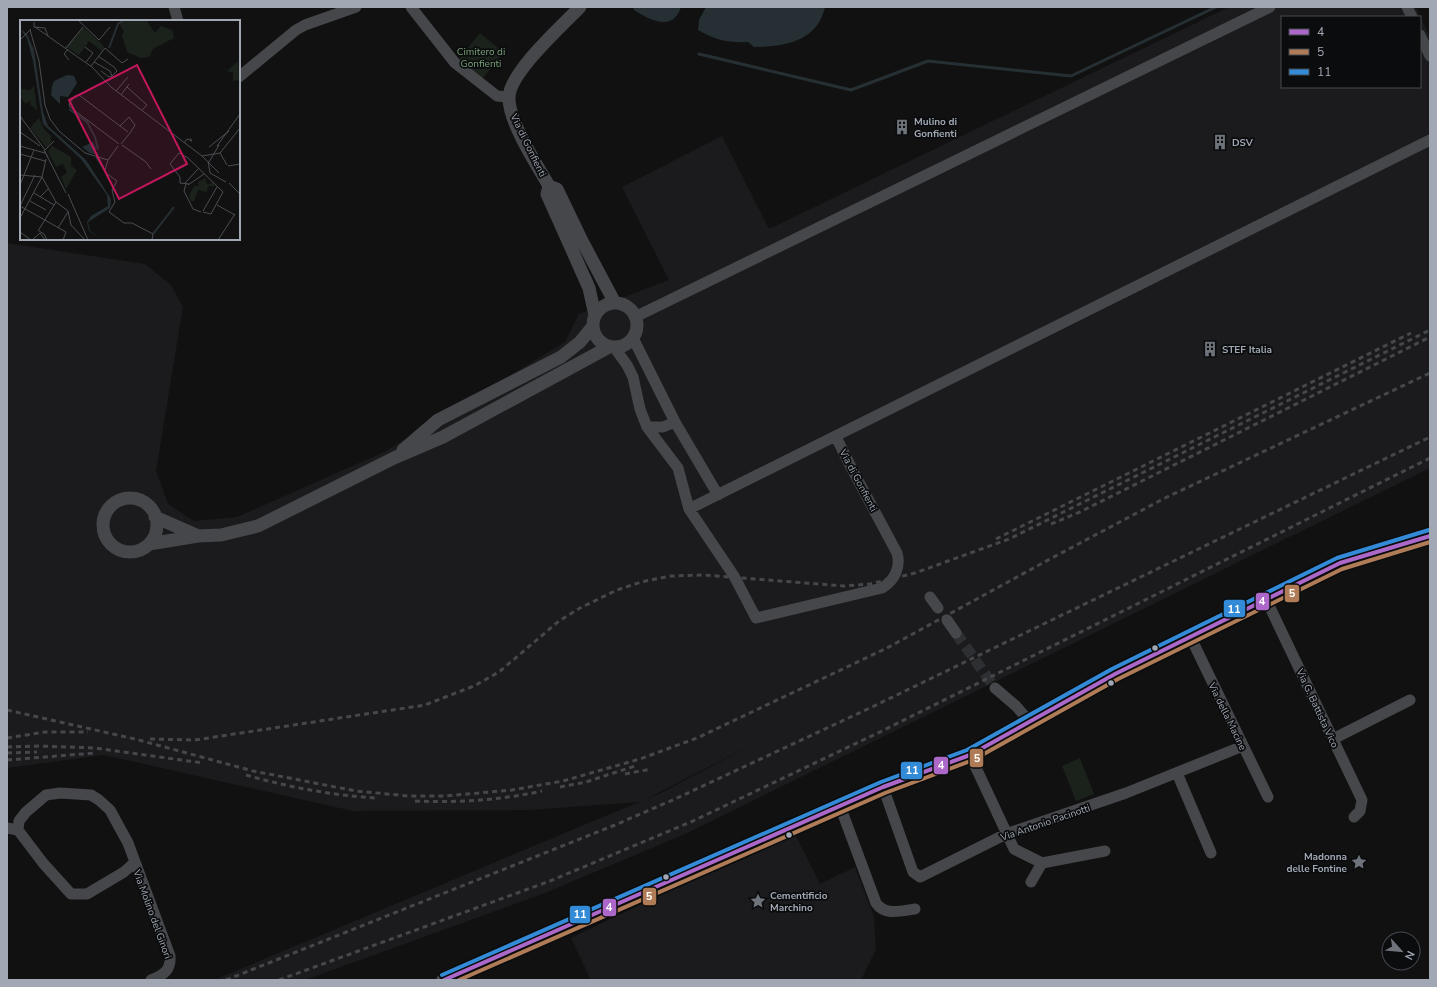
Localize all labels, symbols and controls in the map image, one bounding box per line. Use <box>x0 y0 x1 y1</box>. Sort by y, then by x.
legend <box>1281 16 1421 88</box>
inset map <box>20 20 240 240</box>
text: 4 <box>1317 24 1324 40</box>
text: 5 <box>1317 44 1324 60</box>
park label: Cimitero di Gonfienti <box>457 45 505 71</box>
text: 11 <box>1317 64 1331 80</box>
street label: Via di Gonfienti <box>506 111 549 179</box>
place label: Mulino di Gonfienti <box>914 115 957 141</box>
building icon: Mulino di Gonfienti <box>893 118 911 136</box>
building icon: DSV <box>1211 133 1229 151</box>
place label: DSV <box>1232 136 1254 150</box>
building icon: STEF Italia <box>1201 340 1219 358</box>
place label: STEF Italia <box>1222 343 1272 357</box>
street label: Via di Gonfienti <box>835 446 880 514</box>
line badge: 5 <box>1284 584 1300 603</box>
text: 5 <box>1289 586 1296 601</box>
line badge: 4 <box>1255 592 1270 611</box>
text: 4 <box>1259 594 1266 609</box>
line badge: 11 <box>1223 599 1246 618</box>
text: 11 <box>1227 602 1241 617</box>
unlabelled marker <box>1150 643 1160 653</box>
street label: Via G. Battista Vico <box>1292 666 1342 751</box>
unlabelled marker <box>1106 678 1116 688</box>
street label: Via della Macine <box>1204 679 1250 753</box>
line badge: 5 <box>969 748 984 768</box>
text: 5 <box>974 751 981 766</box>
line badge: 4 <box>933 756 949 775</box>
text: 4 <box>938 758 945 773</box>
line badge: 11 <box>900 761 923 780</box>
text: 11 <box>905 763 919 778</box>
street label: Via Antonio Pacinotti <box>998 801 1092 845</box>
unlabelled marker <box>784 830 794 840</box>
place label: Madonna delle Fontine <box>1286 850 1348 876</box>
place icon: Madonna delle Fontine <box>1350 853 1368 871</box>
street label: Via Molino del Ginori <box>129 867 175 961</box>
unlabelled marker <box>661 872 671 882</box>
line badge: 5 <box>642 887 657 906</box>
text: 5 <box>646 889 653 904</box>
place label: Cementificio Marchino <box>770 889 828 915</box>
place icon: Cementificio Marchino <box>749 892 767 910</box>
line badge: 4 <box>602 898 617 917</box>
text: 4 <box>606 900 613 915</box>
line badge: 11 <box>569 905 591 924</box>
text: 11 <box>573 907 587 922</box>
north arrow <box>1381 931 1421 971</box>
text: N <box>1401 948 1418 962</box>

